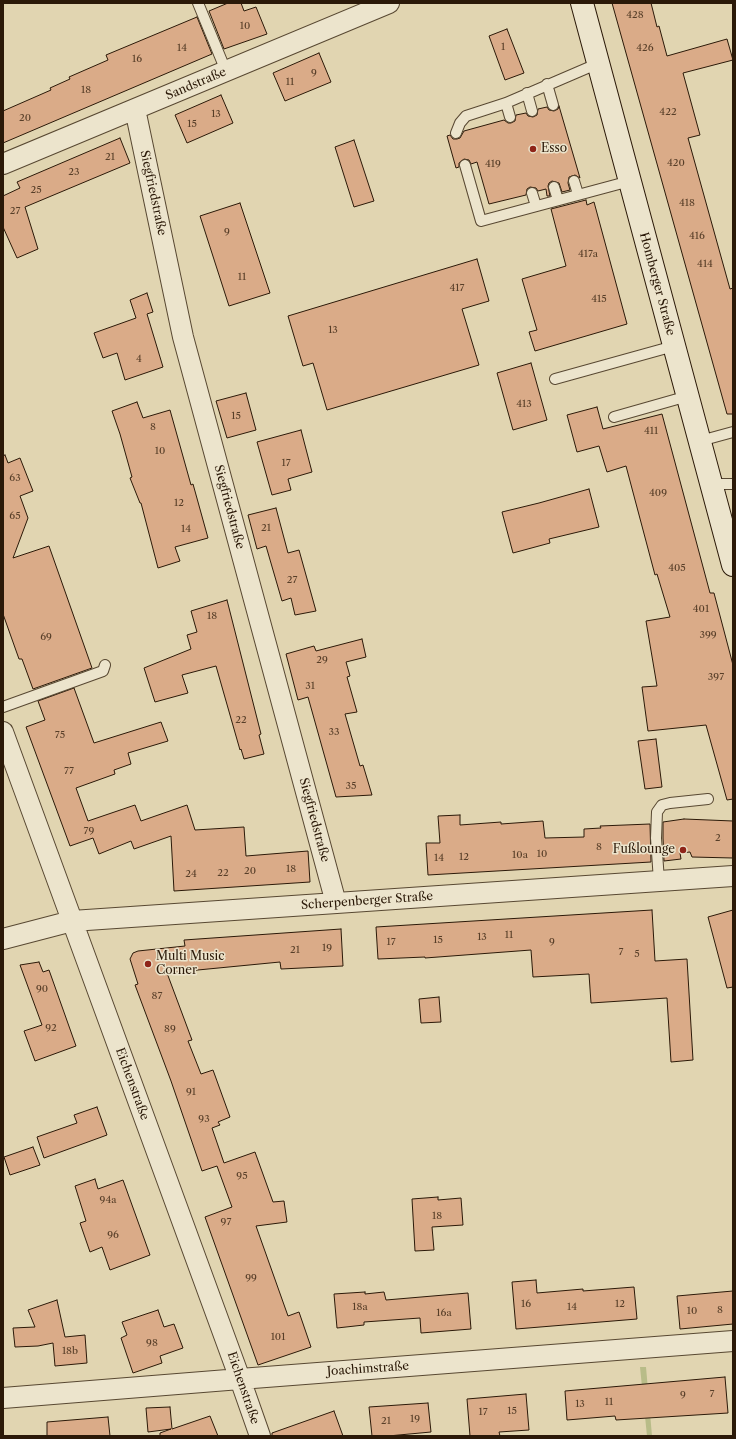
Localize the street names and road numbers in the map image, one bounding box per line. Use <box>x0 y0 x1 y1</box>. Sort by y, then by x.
street label: Sandstraße <box>164 65 228 103</box>
street label: Siegfriedstraße <box>137 149 169 237</box>
street label: Homberger Straße <box>636 231 678 337</box>
street label: Siegfriedstraße <box>211 463 247 551</box>
street label: Siegfriedstraße <box>296 776 332 864</box>
street label: Scherpenberger Straße <box>300 889 434 913</box>
street label: Eichenstraße <box>112 1046 152 1122</box>
street label: Eichenstraße <box>224 1350 262 1426</box>
street label: Joachimstraße <box>326 1359 410 1379</box>

